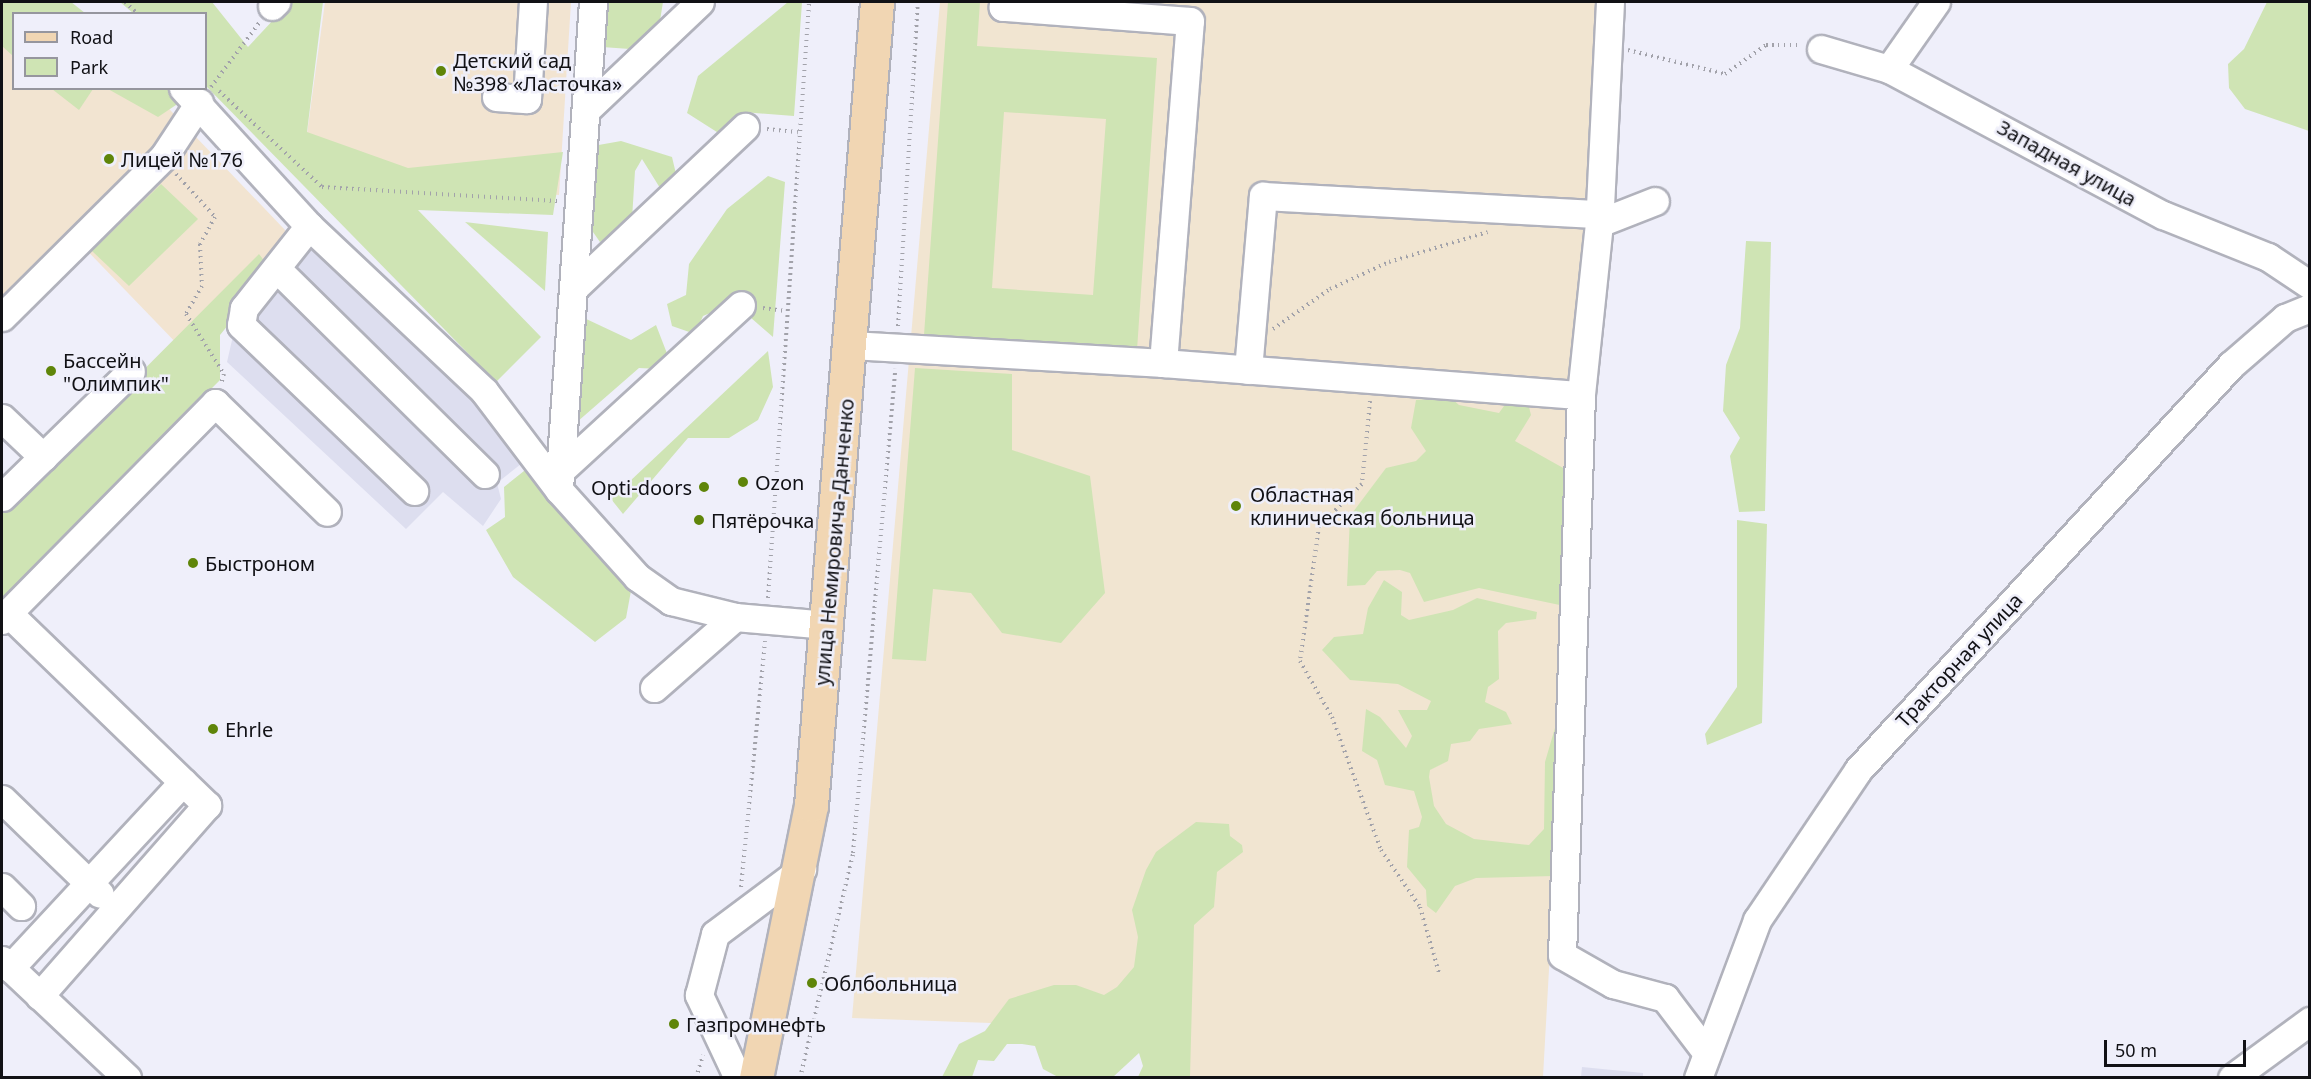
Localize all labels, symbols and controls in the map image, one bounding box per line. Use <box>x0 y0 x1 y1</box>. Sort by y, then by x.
legend <box>12 12 207 90</box>
text: Road <box>70 25 113 49</box>
place label: Детский сад №398 «Ласточка» <box>453 48 622 95</box>
text: Park <box>70 55 108 79</box>
marker: Детский сад №398 «Ласточка» <box>434 64 448 78</box>
street label: Западная улица <box>1993 115 2141 211</box>
place label: Лицей №176 <box>121 147 243 171</box>
marker: Лицей №176 <box>102 152 116 166</box>
place label: Бассейн "Олимпик" <box>63 348 169 395</box>
marker: Бассейн "Олимпик" <box>44 364 58 378</box>
street label: улица Немировича-Данченко <box>810 398 858 686</box>
place label: Ozon <box>755 470 804 494</box>
place label: Opti-doors <box>591 475 692 499</box>
marker: Ozon <box>736 475 750 489</box>
marker: Opti-doors <box>697 480 711 494</box>
place label: Областная клиническая больница <box>1250 482 1475 529</box>
marker: Областная клиническая больница <box>1227 497 1245 515</box>
place label: Пятёрочка <box>711 508 814 532</box>
marker: Пятёрочка <box>692 513 706 527</box>
place label: Быстроном <box>205 551 315 575</box>
marker: Быстроном <box>186 556 200 570</box>
street label: Тракторная улица <box>1891 588 2027 732</box>
place label: Ehrle <box>225 717 273 741</box>
marker: Ehrle <box>206 722 220 736</box>
place label: Облбольница <box>824 971 957 995</box>
marker: Облбольница <box>805 976 819 990</box>
place label: Газпромнефть <box>686 1012 826 1036</box>
marker: Газпромнефть <box>667 1017 681 1031</box>
scale bar <box>2107 1028 2250 1066</box>
text: 50 m <box>2115 1038 2157 1062</box>

